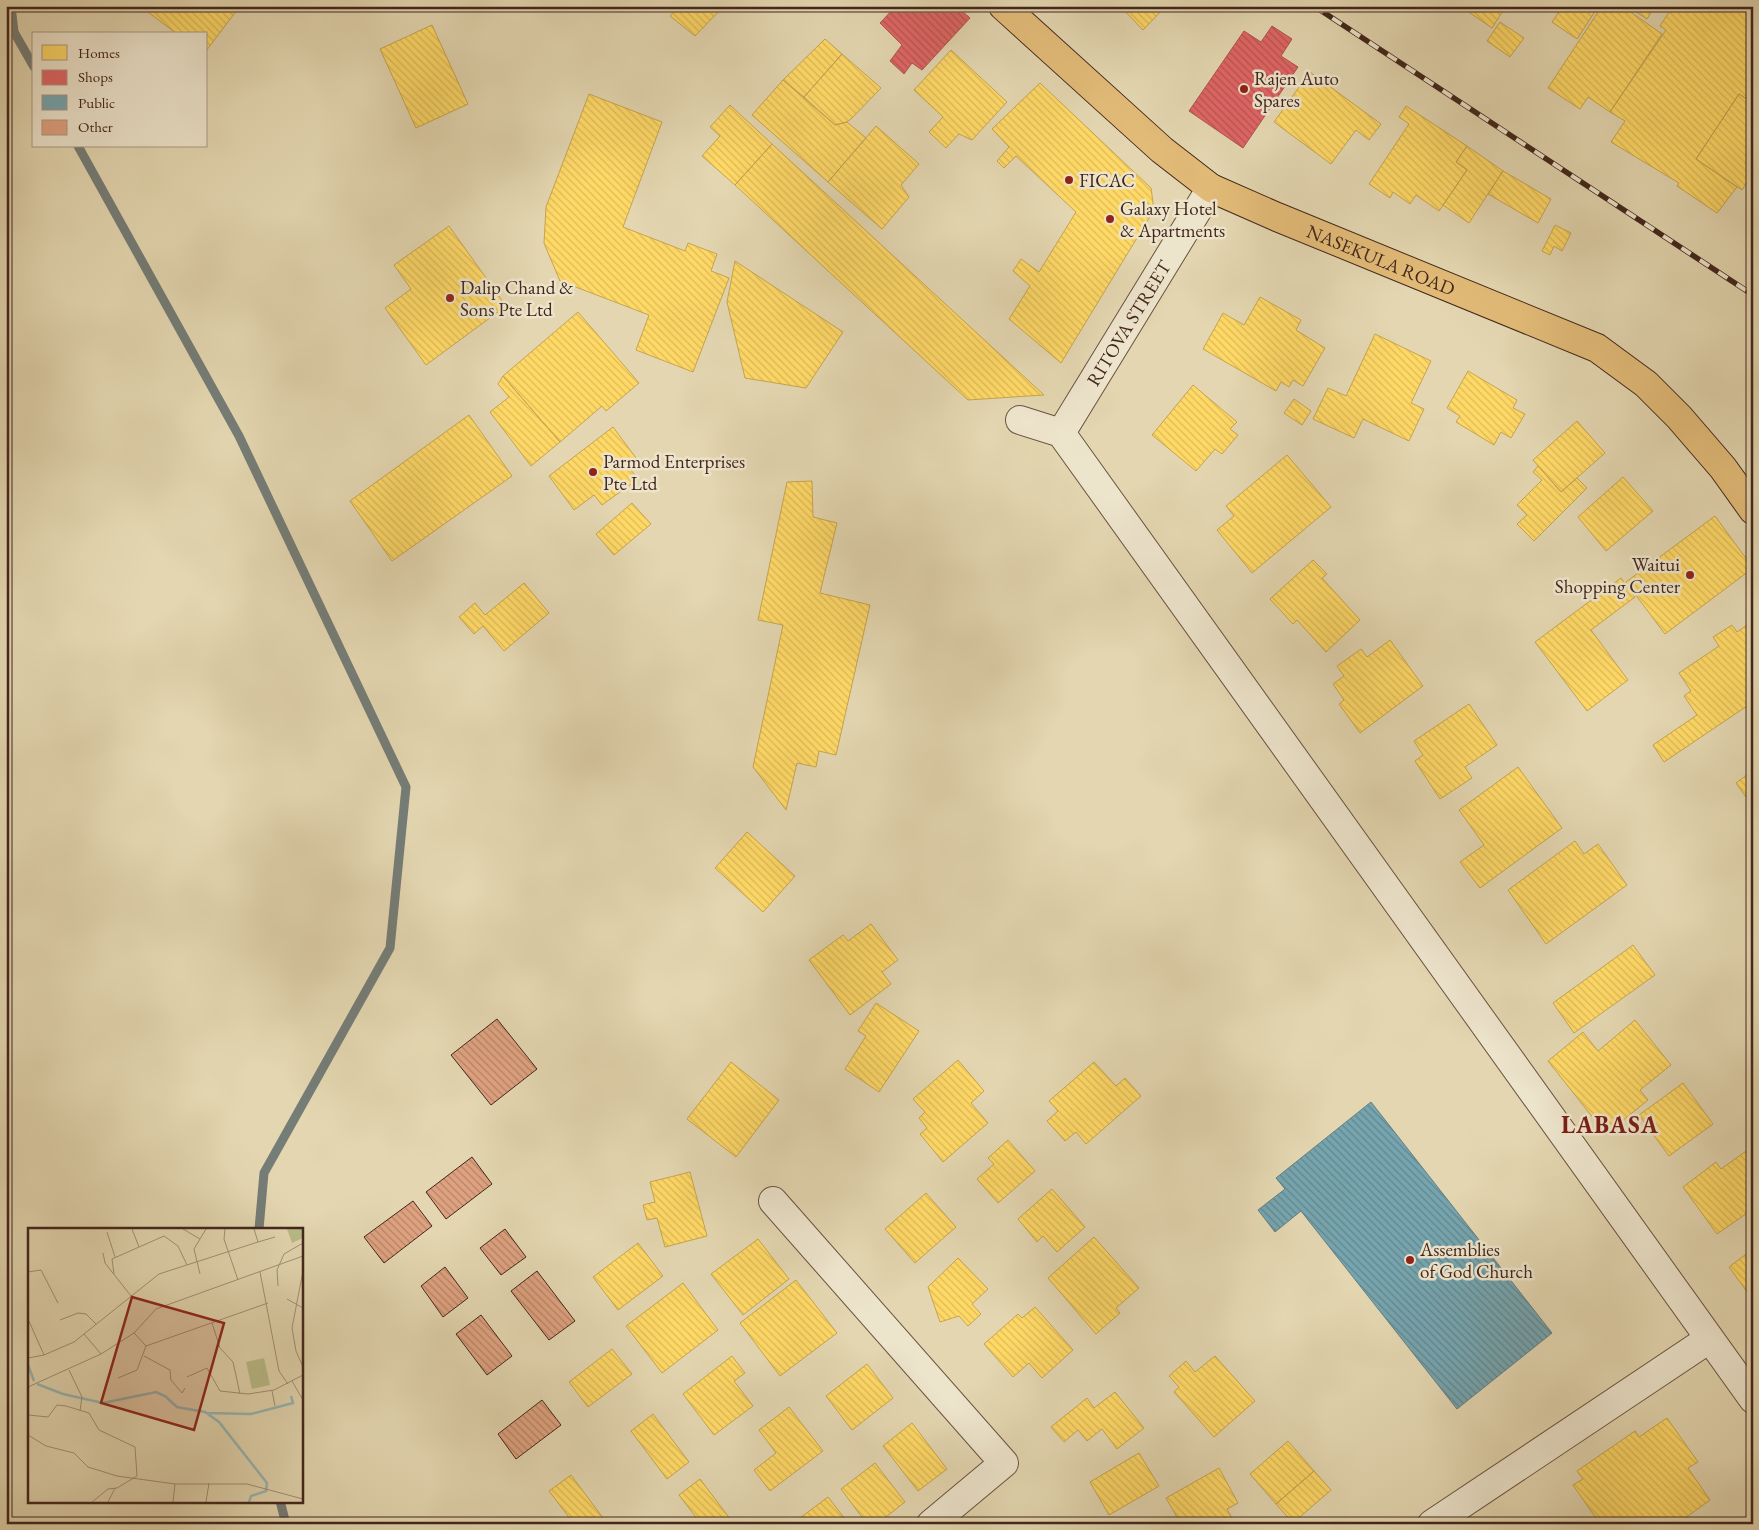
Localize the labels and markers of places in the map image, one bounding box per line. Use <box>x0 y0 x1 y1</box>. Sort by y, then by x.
place label: Rajen Auto Spares <box>1254 66 1339 113</box>
marker: Rajen Auto Spares <box>1238 83 1250 95</box>
place label: FICAC <box>1079 168 1135 193</box>
marker: FICAC <box>1063 174 1075 186</box>
place label: Galaxy Hotel & Apartments <box>1120 196 1225 243</box>
marker: Galaxy Hotel & Apartments <box>1104 213 1116 225</box>
place label: Dalip Chand & Sons Pte Ltd <box>460 275 573 322</box>
marker: Dalip Chand & Sons Pte Ltd <box>444 292 456 304</box>
place label: Parmod Enterprises Pte Ltd <box>603 449 745 496</box>
marker: Parmod Enterprises Pte Ltd <box>587 466 599 478</box>
place label: Waitui Shopping Center <box>1555 552 1681 599</box>
marker: Waitui Shopping Center <box>1684 569 1696 581</box>
place label: Assemblies of God Church <box>1419 1237 1533 1284</box>
marker: Assemblies of God Church <box>1404 1254 1416 1266</box>

